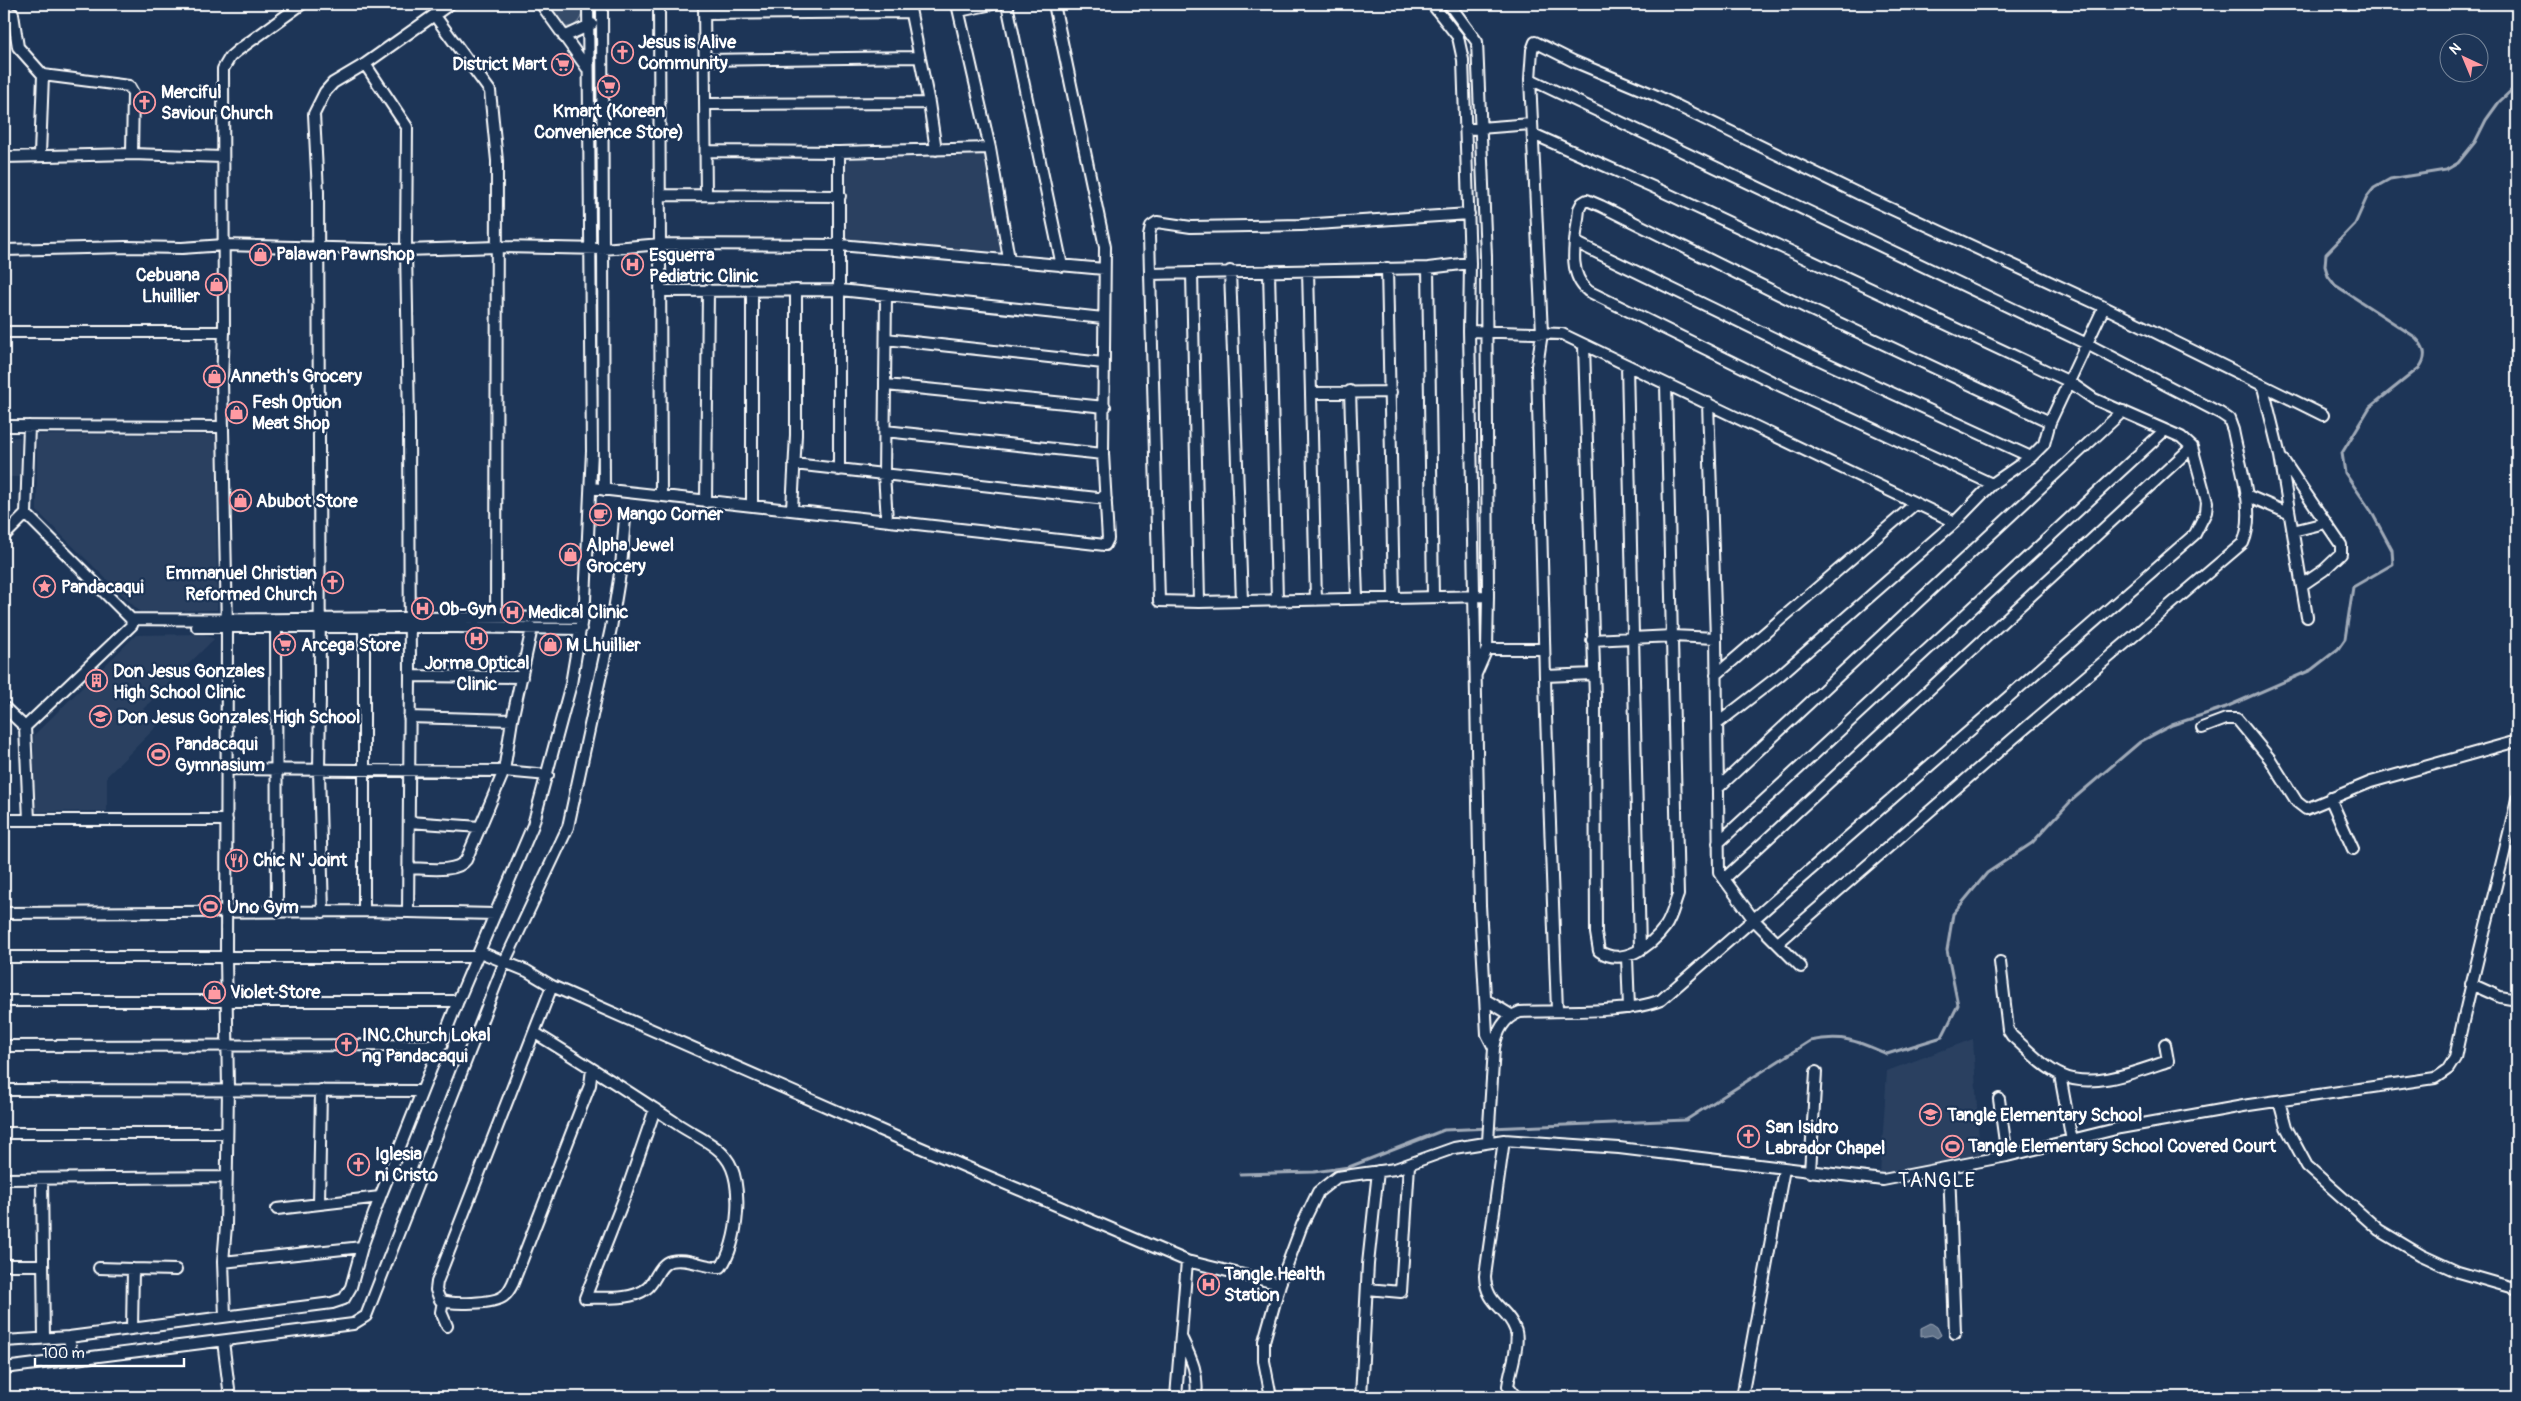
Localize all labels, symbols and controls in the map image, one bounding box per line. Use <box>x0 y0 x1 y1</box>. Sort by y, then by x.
place label: Jesus is Alive Community <box>638 31 737 75</box>
north arrow <box>2438 32 2488 82</box>
church icon: Jesus is Alive Community <box>610 40 634 64</box>
text: N <box>2446 40 2465 58</box>
supermarket icon: District Mart <box>551 52 575 76</box>
place label: District Mart <box>452 53 548 76</box>
supermarket icon: Kmart (Korean Convenience Store) <box>597 74 621 98</box>
place label: Merciful Saviour Church <box>161 81 273 125</box>
church icon: Merciful Saviour Church <box>133 90 157 114</box>
place label: Kmart (Korean Convenience Store) <box>534 100 684 144</box>
shop icon: Palawan Pawnshop <box>248 242 272 266</box>
place label: Palawan Pawnshop <box>276 243 415 266</box>
place label: Esguerra Pediatric Clinic <box>649 244 759 288</box>
hospital icon: Esguerra Pediatric Clinic <box>621 253 645 277</box>
place label: Cebuana Lhuillier <box>136 264 201 308</box>
shop icon: Cebuana Lhuillier <box>204 273 228 297</box>
shop icon: Anneth's Grocery <box>202 364 226 388</box>
place label: Anneth's Grocery <box>230 365 362 388</box>
place label: Fesh Option Meat Shop <box>252 391 342 435</box>
shop icon: Fesh Option Meat Shop <box>224 400 248 424</box>
shop icon: Abubot Store <box>228 489 252 513</box>
place label: Abubot Store <box>256 490 359 513</box>
cafe icon: Mango Corner <box>589 502 613 526</box>
place label: Mango Corner <box>617 503 724 526</box>
place label: Alpha Jewel Grocery <box>586 534 674 578</box>
shop icon: Alpha Jewel Grocery <box>558 543 582 567</box>
place label: Emmanuel Christian Reformed Church <box>166 562 318 606</box>
church icon: Emmanuel Christian Reformed Church <box>321 571 345 595</box>
place icon: Pandacaqui <box>33 575 57 599</box>
place label: Pandacaqui <box>61 576 144 599</box>
hospital icon: Ob-Gyn <box>411 597 435 621</box>
place label: Ob-Gyn <box>439 598 497 621</box>
hospital icon: Medical Clinic <box>500 600 524 624</box>
place label: Medical Clinic <box>528 601 629 624</box>
hospital icon: Jorma Optical Clinic <box>465 626 489 650</box>
supermarket icon: Arcega Store <box>273 633 297 657</box>
shop icon: M Lhuillier <box>538 633 562 657</box>
place label: Arcega Store <box>301 634 402 657</box>
place label: M Lhuillier <box>566 634 641 657</box>
place label: Jorma Optical Clinic <box>424 652 530 696</box>
place label: Don Jesus Gonzales High School Clinic <box>113 660 266 704</box>
building icon: Don Jesus Gonzales High School Clinic <box>85 669 109 693</box>
school or university icon: Don Jesus Gonzales High School <box>89 705 113 729</box>
place label: Don Jesus Gonzales High School <box>117 706 360 729</box>
place label: Pandacaqui Gymnasium <box>175 733 265 777</box>
sports icon: Pandacaqui Gymnasium <box>147 742 171 766</box>
restaurant icon: Chic N' Joint <box>225 848 249 872</box>
place label: Chic N' Joint <box>253 849 348 872</box>
sports icon: Uno Gym <box>199 895 223 919</box>
place label: Uno Gym <box>227 896 299 919</box>
shop icon: Violet Store <box>202 980 226 1004</box>
place label: Violet Store <box>230 981 321 1004</box>
place label: INC Church Lokal ng Pandacaqui <box>362 1024 491 1068</box>
church icon: INC Church Lokal ng Pandacaqui <box>334 1033 358 1057</box>
school or university icon: Tangle Elementary School <box>1919 1103 1943 1127</box>
place label: Tangle Elementary School <box>1946 1104 2142 1127</box>
place label: San Isidro Labrador Chapel <box>1765 1116 1885 1160</box>
church icon: San Isidro Labrador Chapel <box>1737 1125 1761 1149</box>
sports icon: Tangle Elementary School Covered Court <box>1940 1134 1964 1158</box>
place label: Tangle Elementary School Covered Court <box>1967 1135 2277 1158</box>
place label: Iglesia ni Cristo <box>375 1143 438 1187</box>
church icon: Iglesia ni Cristo <box>347 1152 371 1176</box>
district label: TANGLE <box>1898 1168 1976 1193</box>
place label: Tangle Health Station <box>1223 1263 1326 1307</box>
hospital icon: Tangle Health Station <box>1196 1272 1220 1296</box>
scale bar <box>35 1336 184 1368</box>
text: 100 m <box>42 1344 85 1363</box>

